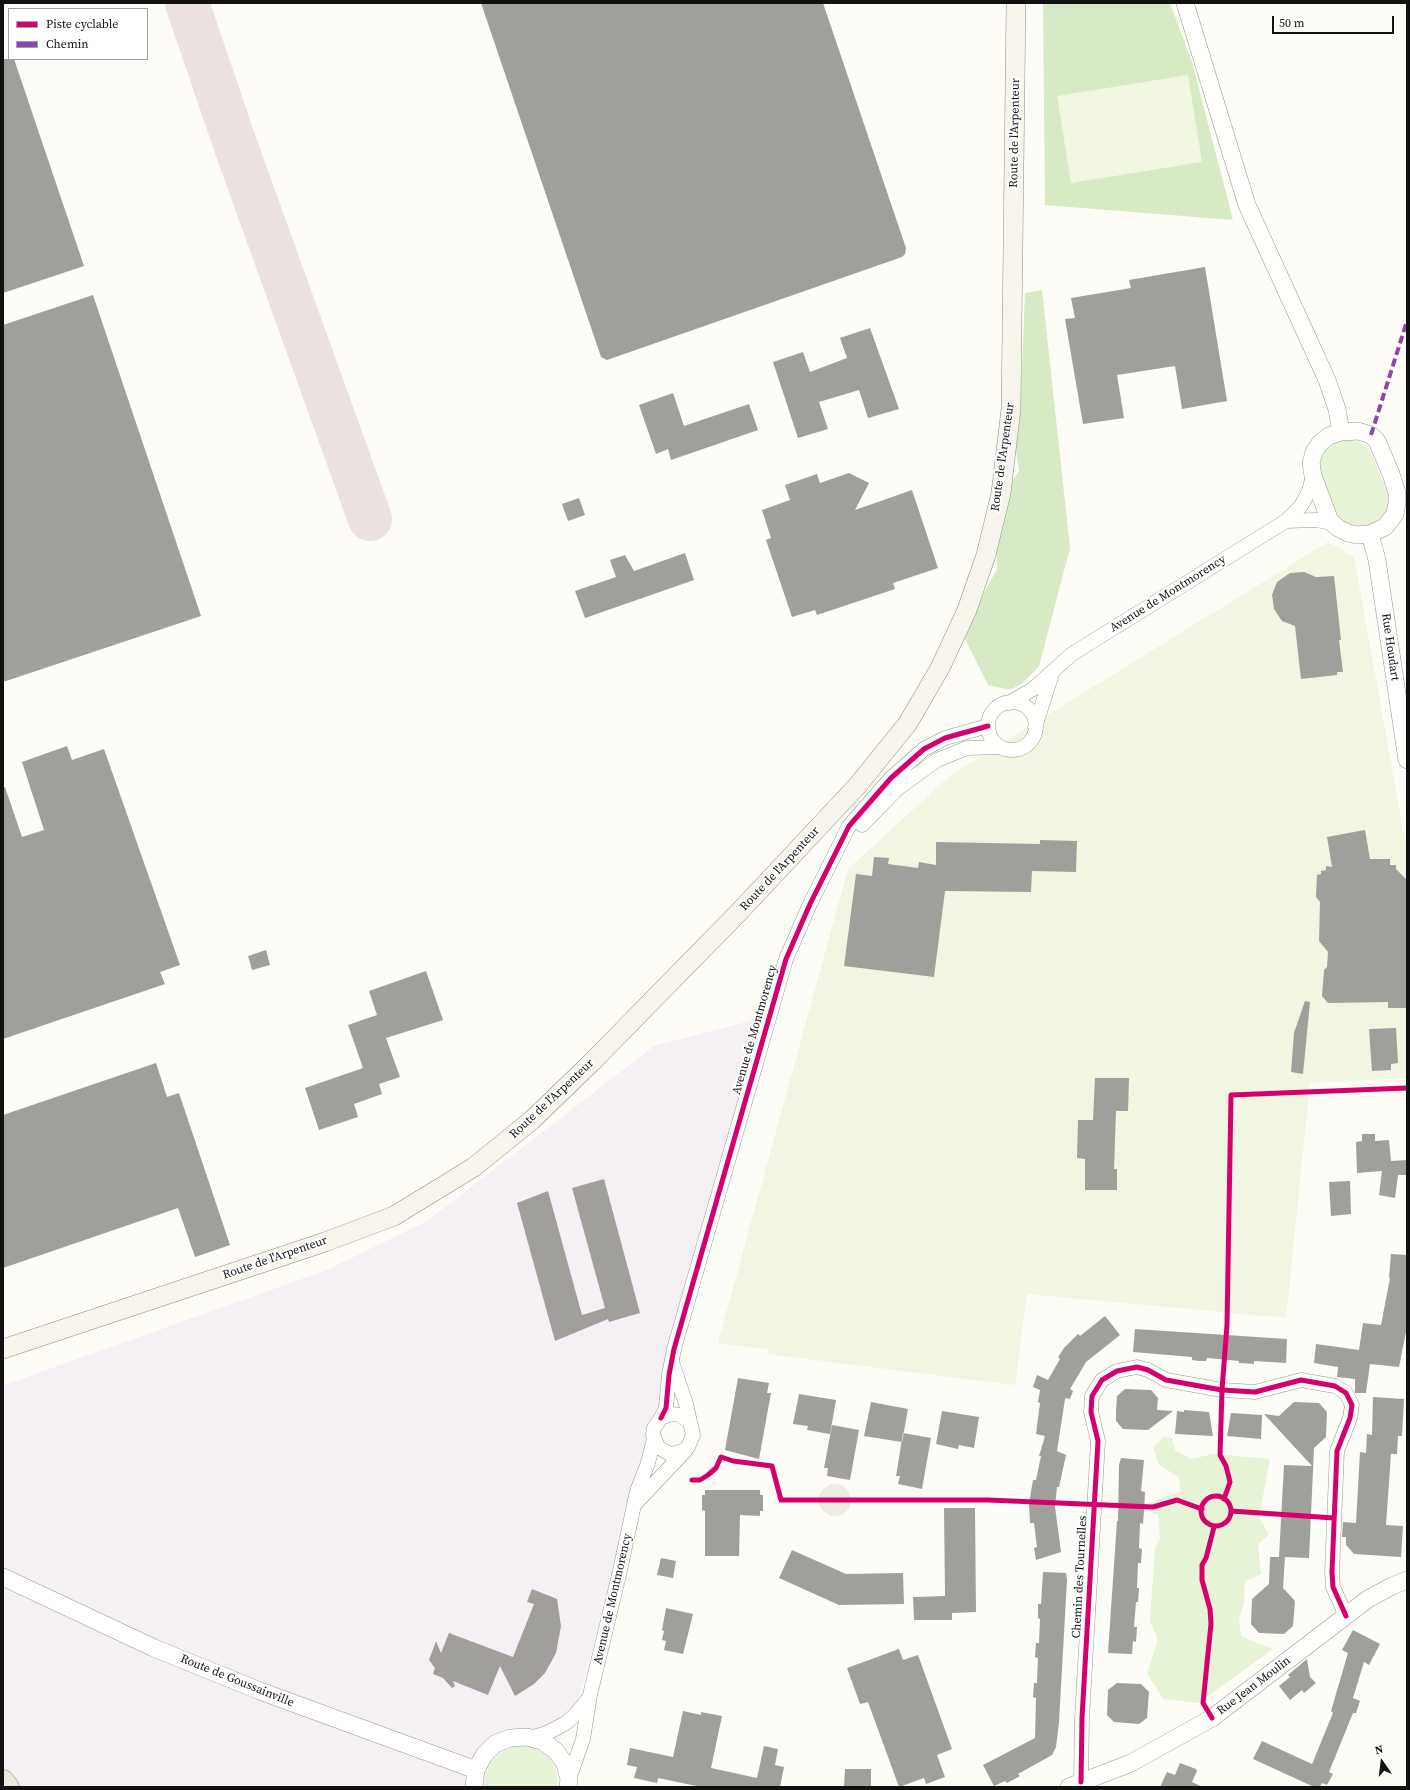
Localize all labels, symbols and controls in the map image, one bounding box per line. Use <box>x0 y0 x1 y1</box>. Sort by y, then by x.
legend <box>8 8 148 60</box>
scale bar <box>1274 8 1396 34</box>
text: 50 m <box>1279 15 1305 31</box>
text: Piste cyclable <box>46 16 118 32</box>
text: Chemin <box>46 36 89 52</box>
street label: Route de l'Arpenteur <box>1007 78 1023 188</box>
street label: Route de l'Arpenteur <box>988 402 1018 512</box>
street label: Avenue de Montmorency <box>1107 552 1229 636</box>
street label: Rue Houdart <box>1378 612 1402 682</box>
street label: Route de l'Arpenteur <box>737 824 823 914</box>
street label: Avenue de Montmorency <box>730 964 780 1096</box>
street label: Route de l'Arpenteur <box>507 1056 597 1142</box>
street label: Route de l'Arpenteur <box>221 1233 329 1283</box>
street label: Chemin des Tournelles <box>1070 1515 1090 1639</box>
street label: Avenue de Montmorency <box>591 1532 635 1666</box>
street label: Route de Goussainville <box>178 1652 296 1710</box>
street label: Rue Jean Moulin <box>1214 1654 1294 1718</box>
north arrow <box>1362 1742 1402 1782</box>
text: N <box>1373 1742 1385 1758</box>

